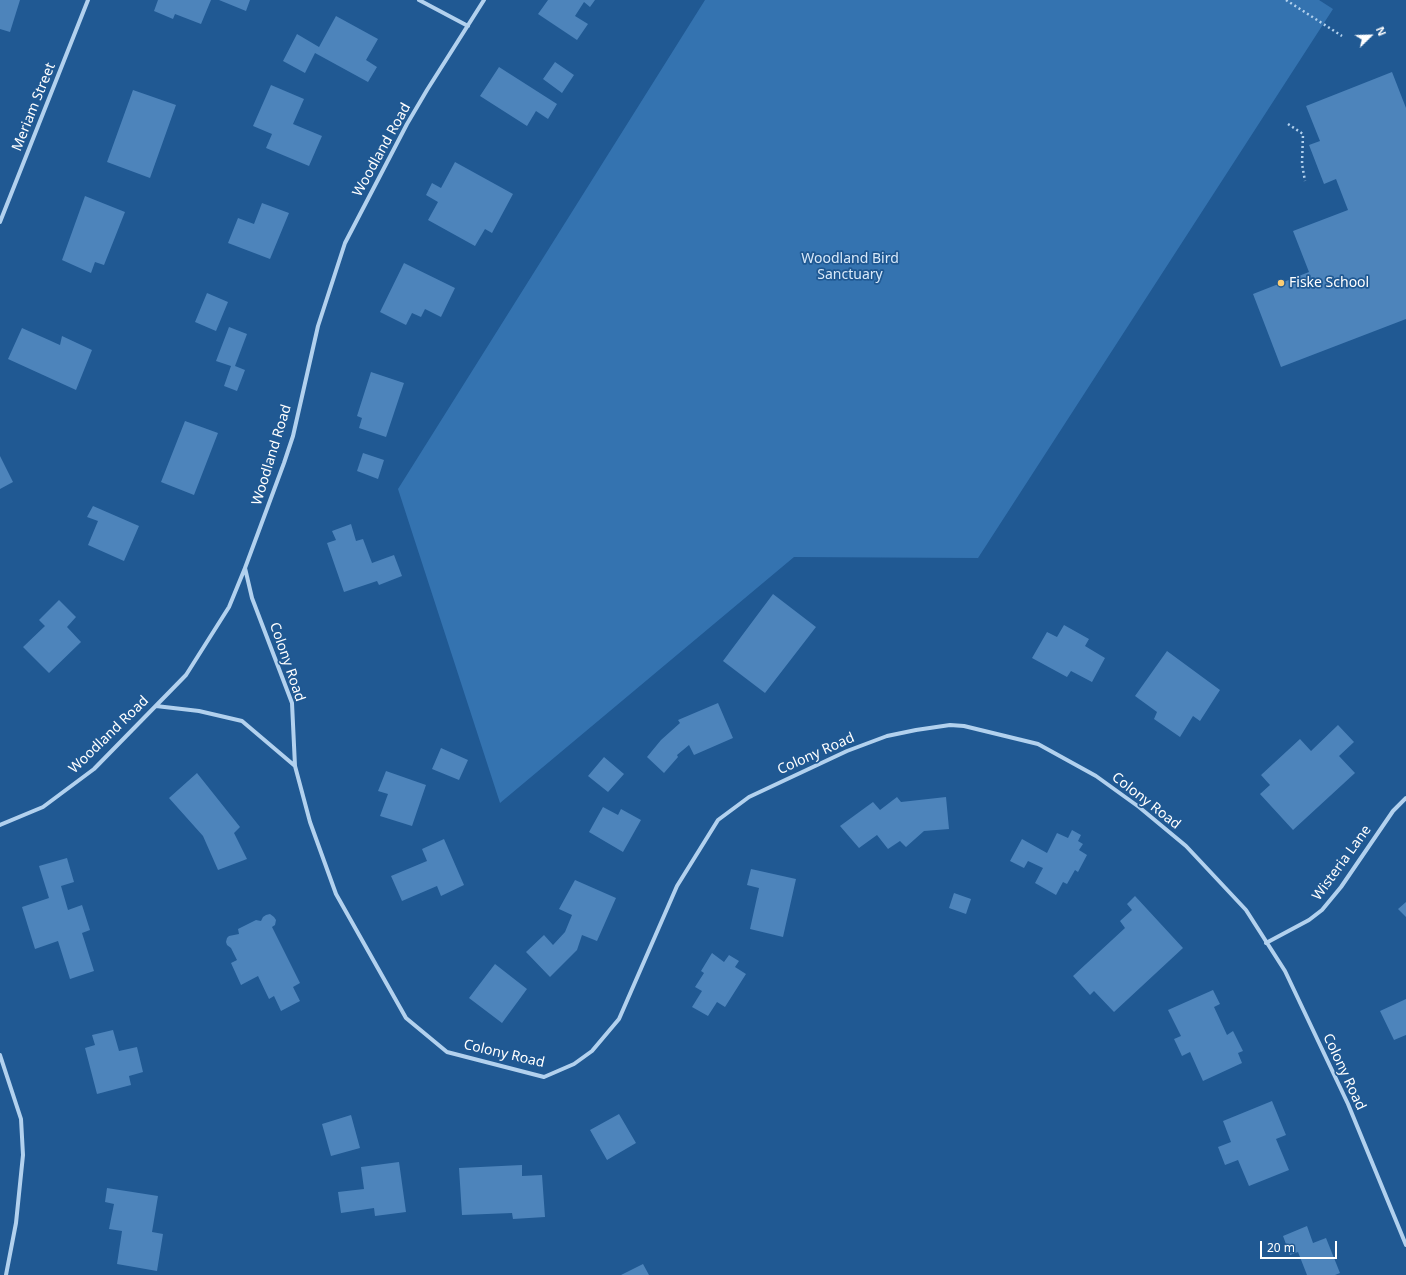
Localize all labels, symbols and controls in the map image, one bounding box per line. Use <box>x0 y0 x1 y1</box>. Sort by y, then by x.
north arrow <box>1350 16 1390 56</box>
text: N <box>1373 24 1390 38</box>
street label: Meriam Street <box>9 60 59 154</box>
street label: Woodland Road <box>349 100 415 200</box>
park label: Woodland Bird Sanctuary <box>801 251 899 284</box>
place label: Fiske School <box>1289 275 1369 291</box>
marker: Fiske School <box>1276 278 1286 288</box>
street label: Woodland Road <box>249 403 295 507</box>
street label: Colony Road <box>266 620 308 704</box>
street label: Woodland Road <box>66 693 152 777</box>
street label: Colony Road <box>775 730 857 778</box>
street label: Colony Road <box>1108 769 1184 833</box>
street label: Wisteria Lane <box>1309 822 1375 904</box>
street label: Colony Road <box>1319 1031 1369 1113</box>
street label: Colony Road <box>462 1037 546 1071</box>
scale bar <box>1262 1233 1339 1259</box>
text: 20 m <box>1267 1239 1295 1256</box>

